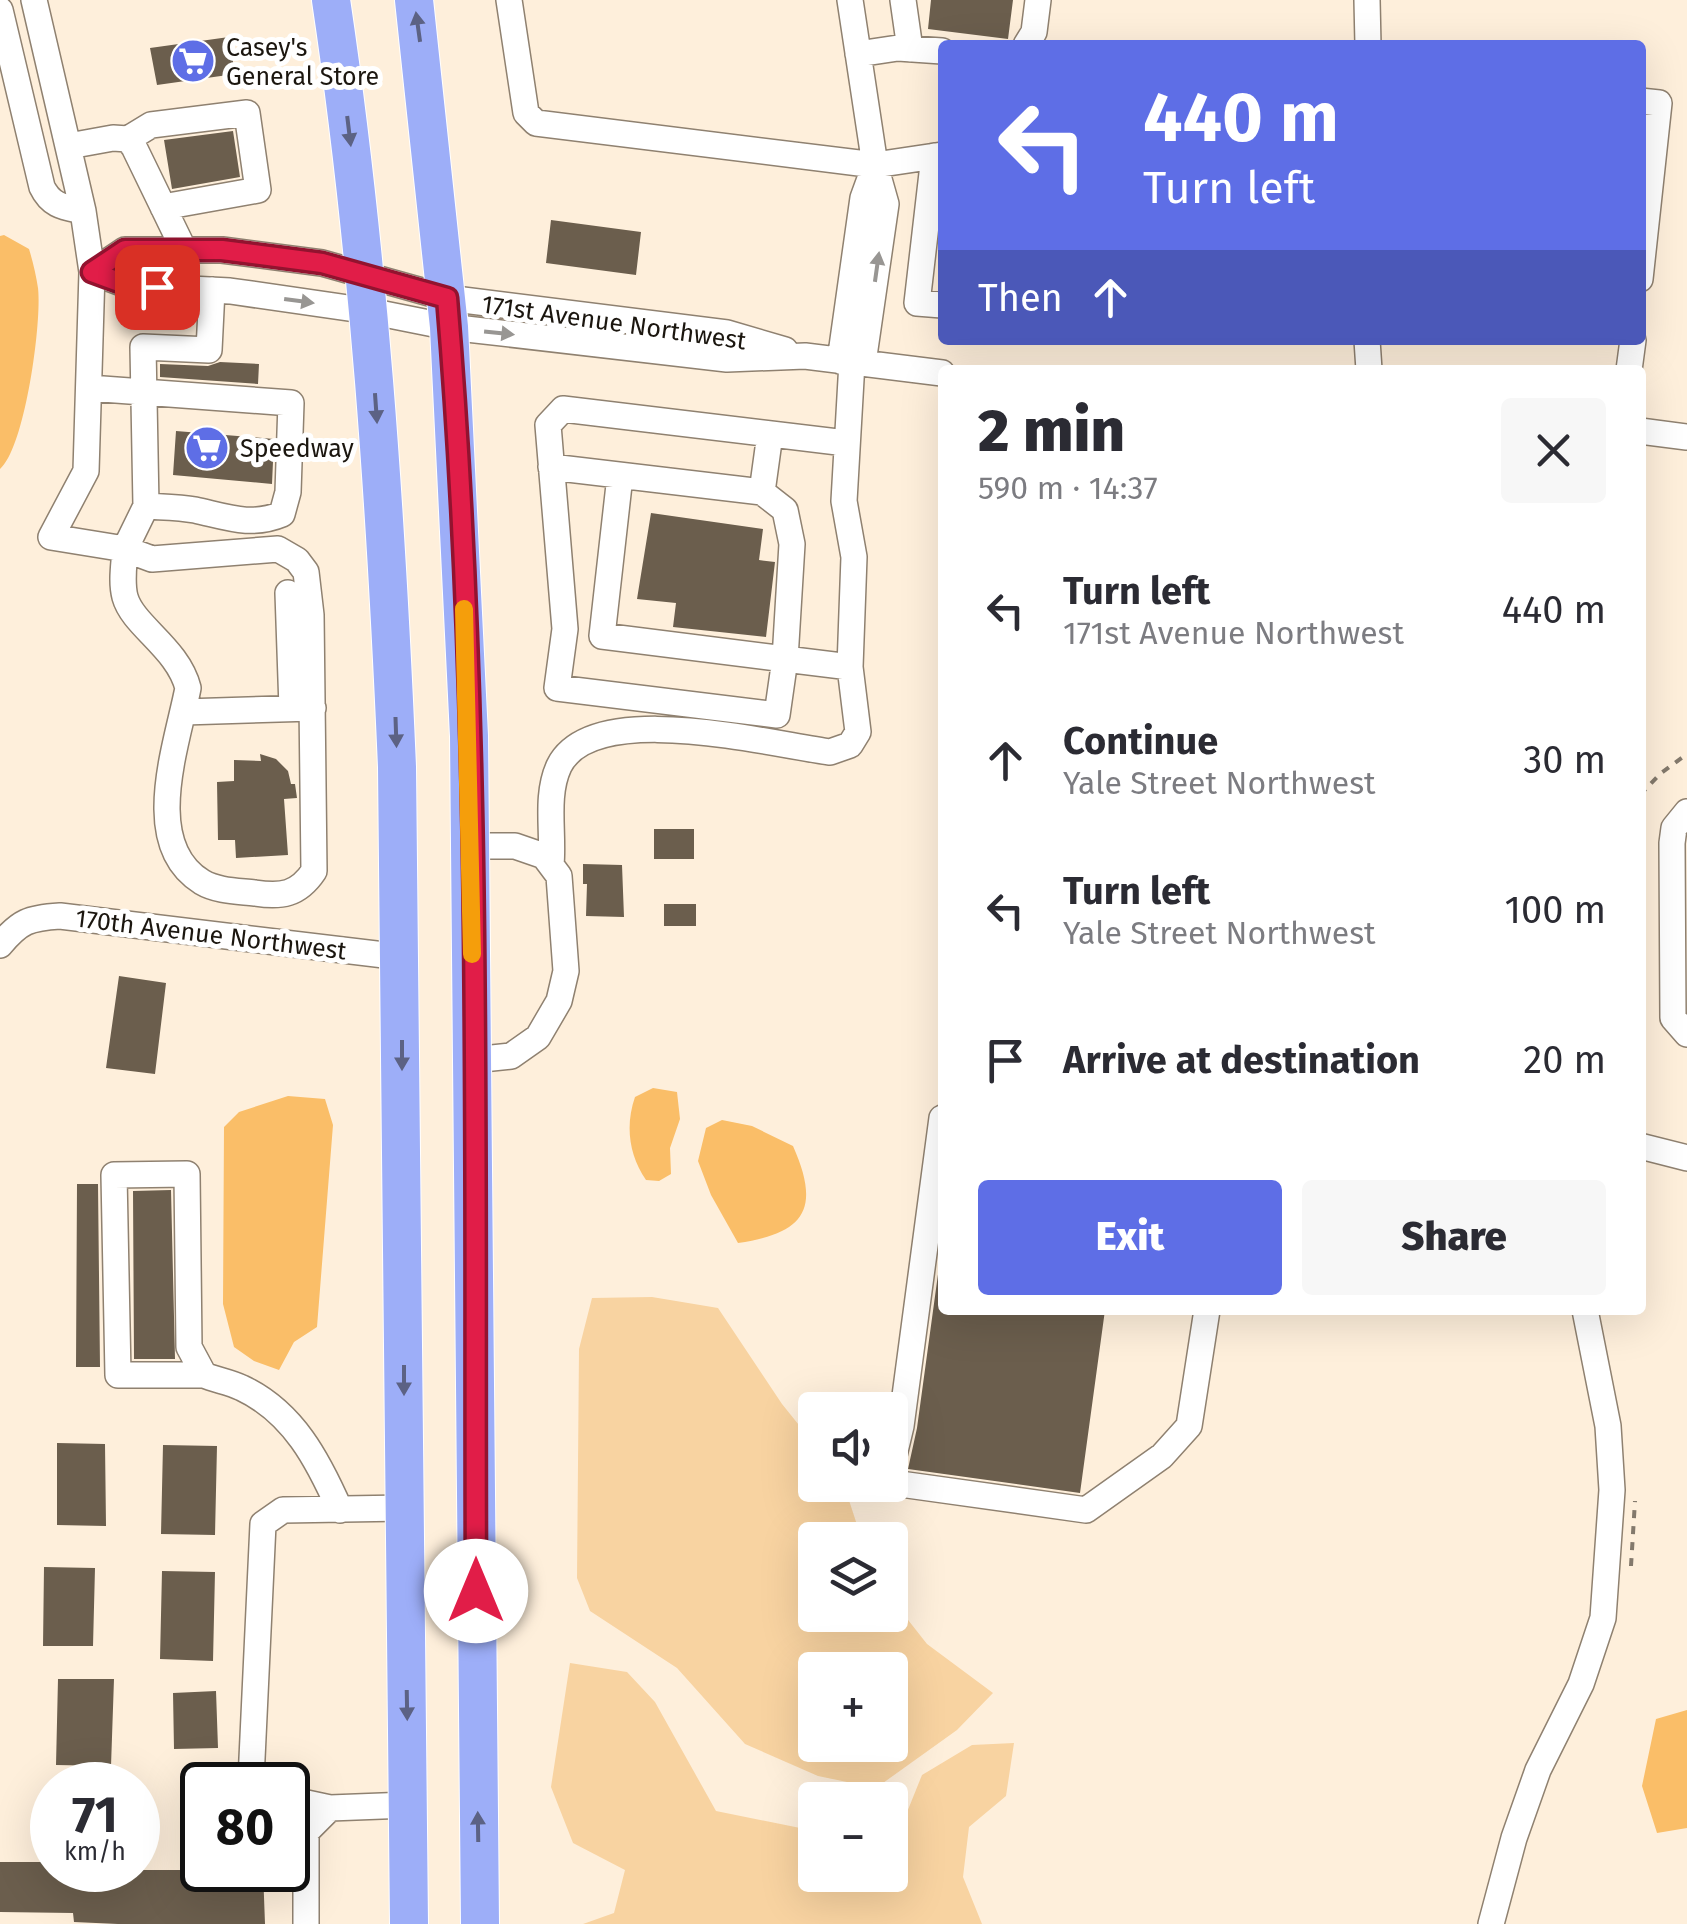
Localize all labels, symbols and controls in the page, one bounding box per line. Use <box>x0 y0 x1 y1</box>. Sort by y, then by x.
one-way arrow <box>410 10 426 42</box>
place label: Casey's General Store <box>226 33 379 92</box>
supermarket icon: Casey's General Store <box>170 38 216 84</box>
text: 440 m <box>1143 76 1339 160</box>
icon: left <box>978 80 1108 210</box>
one-way arrow <box>341 116 357 148</box>
text: Turn left <box>1143 161 1315 215</box>
pin <box>115 245 200 330</box>
one-way arrow <box>870 251 886 282</box>
icon: arrive <box>130 260 185 315</box>
icon: ahead <box>1083 270 1138 325</box>
text: Then <box>978 275 1063 321</box>
street label: 171st Avenue Northwest <box>480 290 749 357</box>
one-way arrow <box>284 294 315 310</box>
one-way arrow <box>484 325 516 341</box>
one-way arrow <box>368 393 384 425</box>
text: 2 min <box>978 395 1125 467</box>
button: close <box>1501 398 1606 503</box>
supermarket icon: Speedway <box>184 425 230 471</box>
place label: Speedway <box>240 434 355 464</box>
text: 590 m · 14:37 <box>978 469 1158 507</box>
text: Turn left <box>1063 568 1210 614</box>
icon: left <box>978 583 1033 638</box>
text: 440 m <box>1502 587 1606 633</box>
text: 171st Avenue Northwest <box>1063 614 1404 652</box>
one-way arrow <box>388 717 404 749</box>
text: Continue <box>1063 718 1218 764</box>
icon: ahead <box>978 733 1033 788</box>
text: 30 m <box>1523 737 1606 783</box>
text: Yale Street Northwest <box>1063 764 1376 802</box>
text: Turn left <box>1063 868 1210 914</box>
icon: left <box>978 883 1033 938</box>
text: 100 m <box>1505 887 1606 933</box>
street label: 170th Avenue Northwest <box>74 903 349 967</box>
text: Yale Street Northwest <box>1063 914 1376 952</box>
icon: arrive <box>978 1033 1033 1088</box>
text: Arrive at destination <box>1063 1037 1420 1083</box>
text: 20 m <box>1523 1037 1606 1083</box>
one-way arrow <box>394 1039 410 1071</box>
button: Exit <box>978 1180 1282 1295</box>
button: Share <box>1302 1180 1606 1295</box>
one-way arrow <box>396 1364 412 1396</box>
map controls <box>798 1392 908 1892</box>
button: sound <box>798 1392 908 1502</box>
button: layers <box>798 1522 908 1632</box>
position arrow <box>424 1539 528 1643</box>
button: + <box>798 1652 908 1762</box>
one-way arrow <box>399 1689 415 1721</box>
speed limit sign: 80 <box>180 1762 310 1892</box>
button: − <box>798 1782 908 1892</box>
text: 71 <box>72 1785 118 1845</box>
one-way arrow <box>470 1810 486 1842</box>
text: km/h <box>64 1837 126 1867</box>

